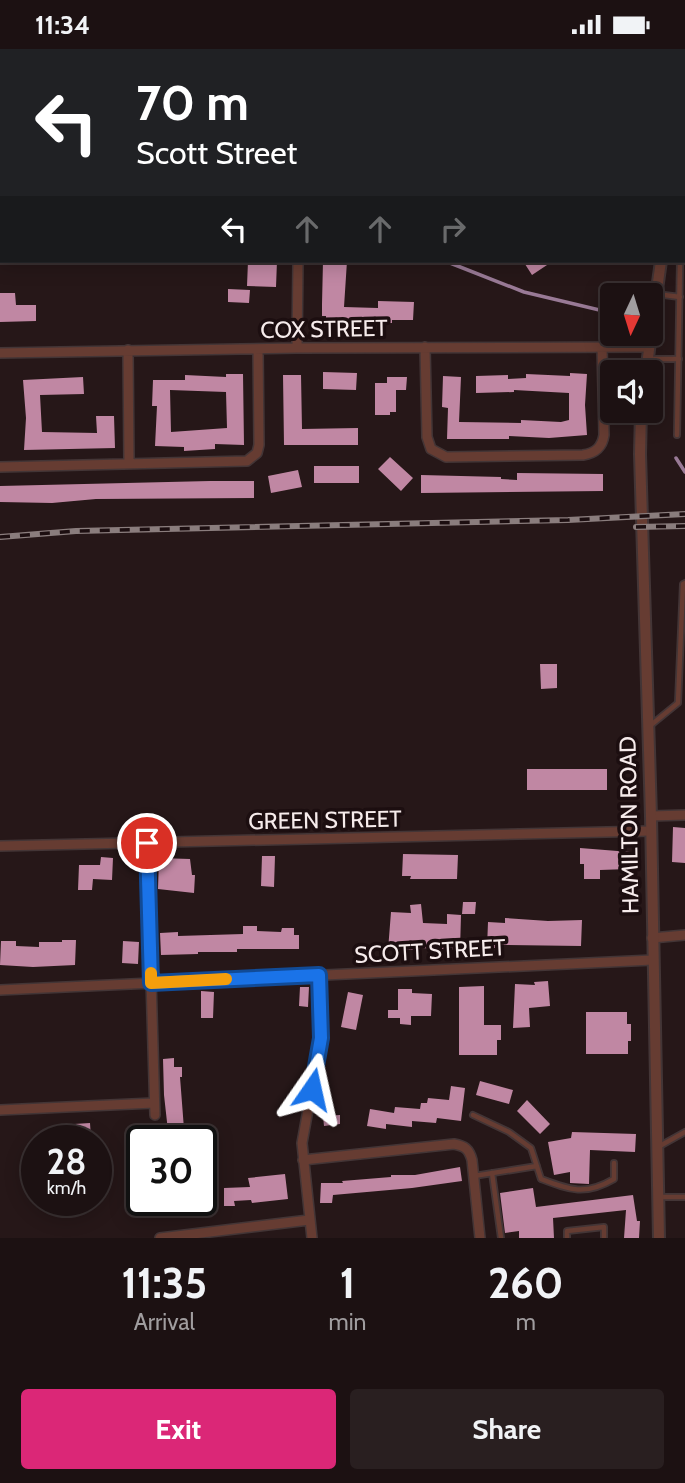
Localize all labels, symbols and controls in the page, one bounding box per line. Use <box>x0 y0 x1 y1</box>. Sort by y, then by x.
text: 11:34 <box>35 9 90 41</box>
text: 70 m <box>136 73 249 132</box>
icon: left <box>21 77 112 168</box>
text: Scott Street <box>136 133 297 172</box>
icon: left <box>215 210 253 248</box>
icon: ahead <box>288 210 326 248</box>
icon: ahead <box>361 210 399 248</box>
icon: right <box>434 210 472 248</box>
north arrow <box>600 283 663 347</box>
map controls <box>600 283 663 423</box>
street label: COX STREET <box>260 314 388 344</box>
button: sound <box>600 360 663 423</box>
street label: HAMILTON ROAD <box>613 736 645 914</box>
street label: GREEN STREET <box>248 805 402 835</box>
pin <box>117 813 177 873</box>
icon: arrive <box>128 824 166 862</box>
street label: SCOTT STREET <box>354 933 506 969</box>
position arrow <box>275 1052 349 1126</box>
speed limit sign: 30 <box>126 1125 217 1216</box>
text: 28 <box>47 1140 86 1183</box>
text: km/h <box>47 1177 86 1199</box>
text: 11:35 <box>122 1257 207 1309</box>
text: 1 <box>340 1257 355 1309</box>
text: 260 <box>488 1257 563 1309</box>
text: Arrival <box>134 1308 195 1336</box>
text: min <box>329 1308 366 1336</box>
text: m <box>516 1308 536 1336</box>
button: Exit <box>21 1389 336 1469</box>
button: Share <box>350 1389 664 1469</box>

